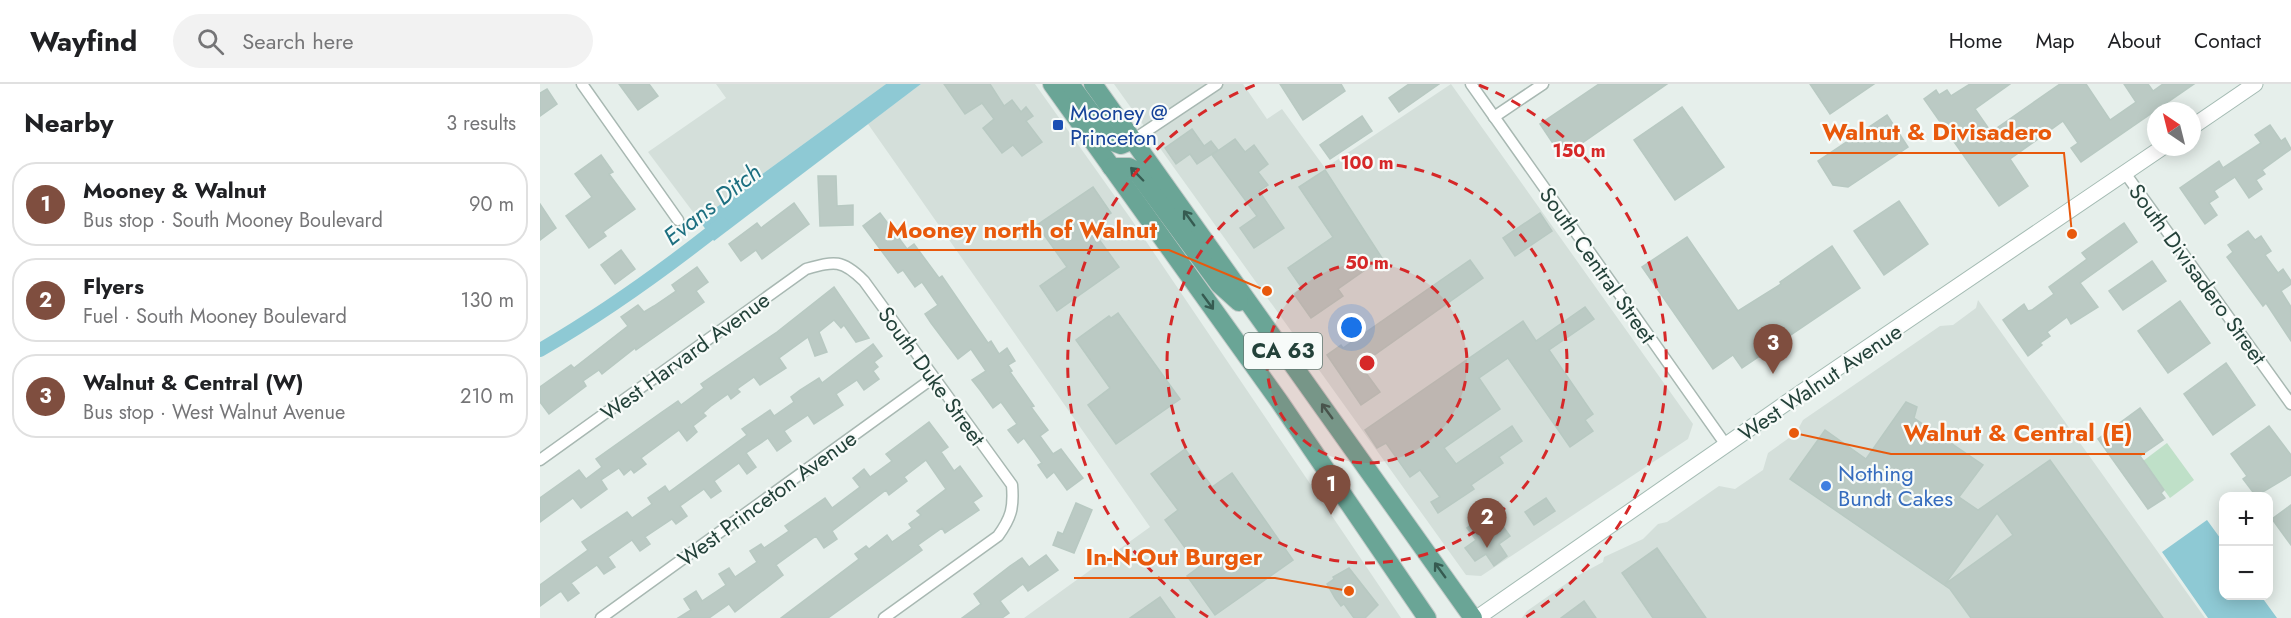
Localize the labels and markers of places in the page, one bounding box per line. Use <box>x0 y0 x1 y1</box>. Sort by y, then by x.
place label: Mooney @ Princeton <box>1070 96 1168 153</box>
callout: Walnut & Divisadero <box>1810 111 2064 153</box>
marker: Mooney @ Princeton <box>1051 118 1065 132</box>
callout: Mooney north of Walnut <box>874 208 1169 250</box>
pin: 3 <box>1754 324 1792 374</box>
centre of rings <box>1357 353 1377 373</box>
callout: Walnut & Central (E) <box>1891 412 2145 454</box>
place label: Nothing Bundt Cakes <box>1838 457 1953 514</box>
pin: 1 <box>1312 466 1350 515</box>
marker: Nothing Bundt Cakes <box>1819 479 1833 493</box>
pin: 2 <box>1468 498 1506 548</box>
callout: In-N-Out Burger <box>1074 536 1275 578</box>

